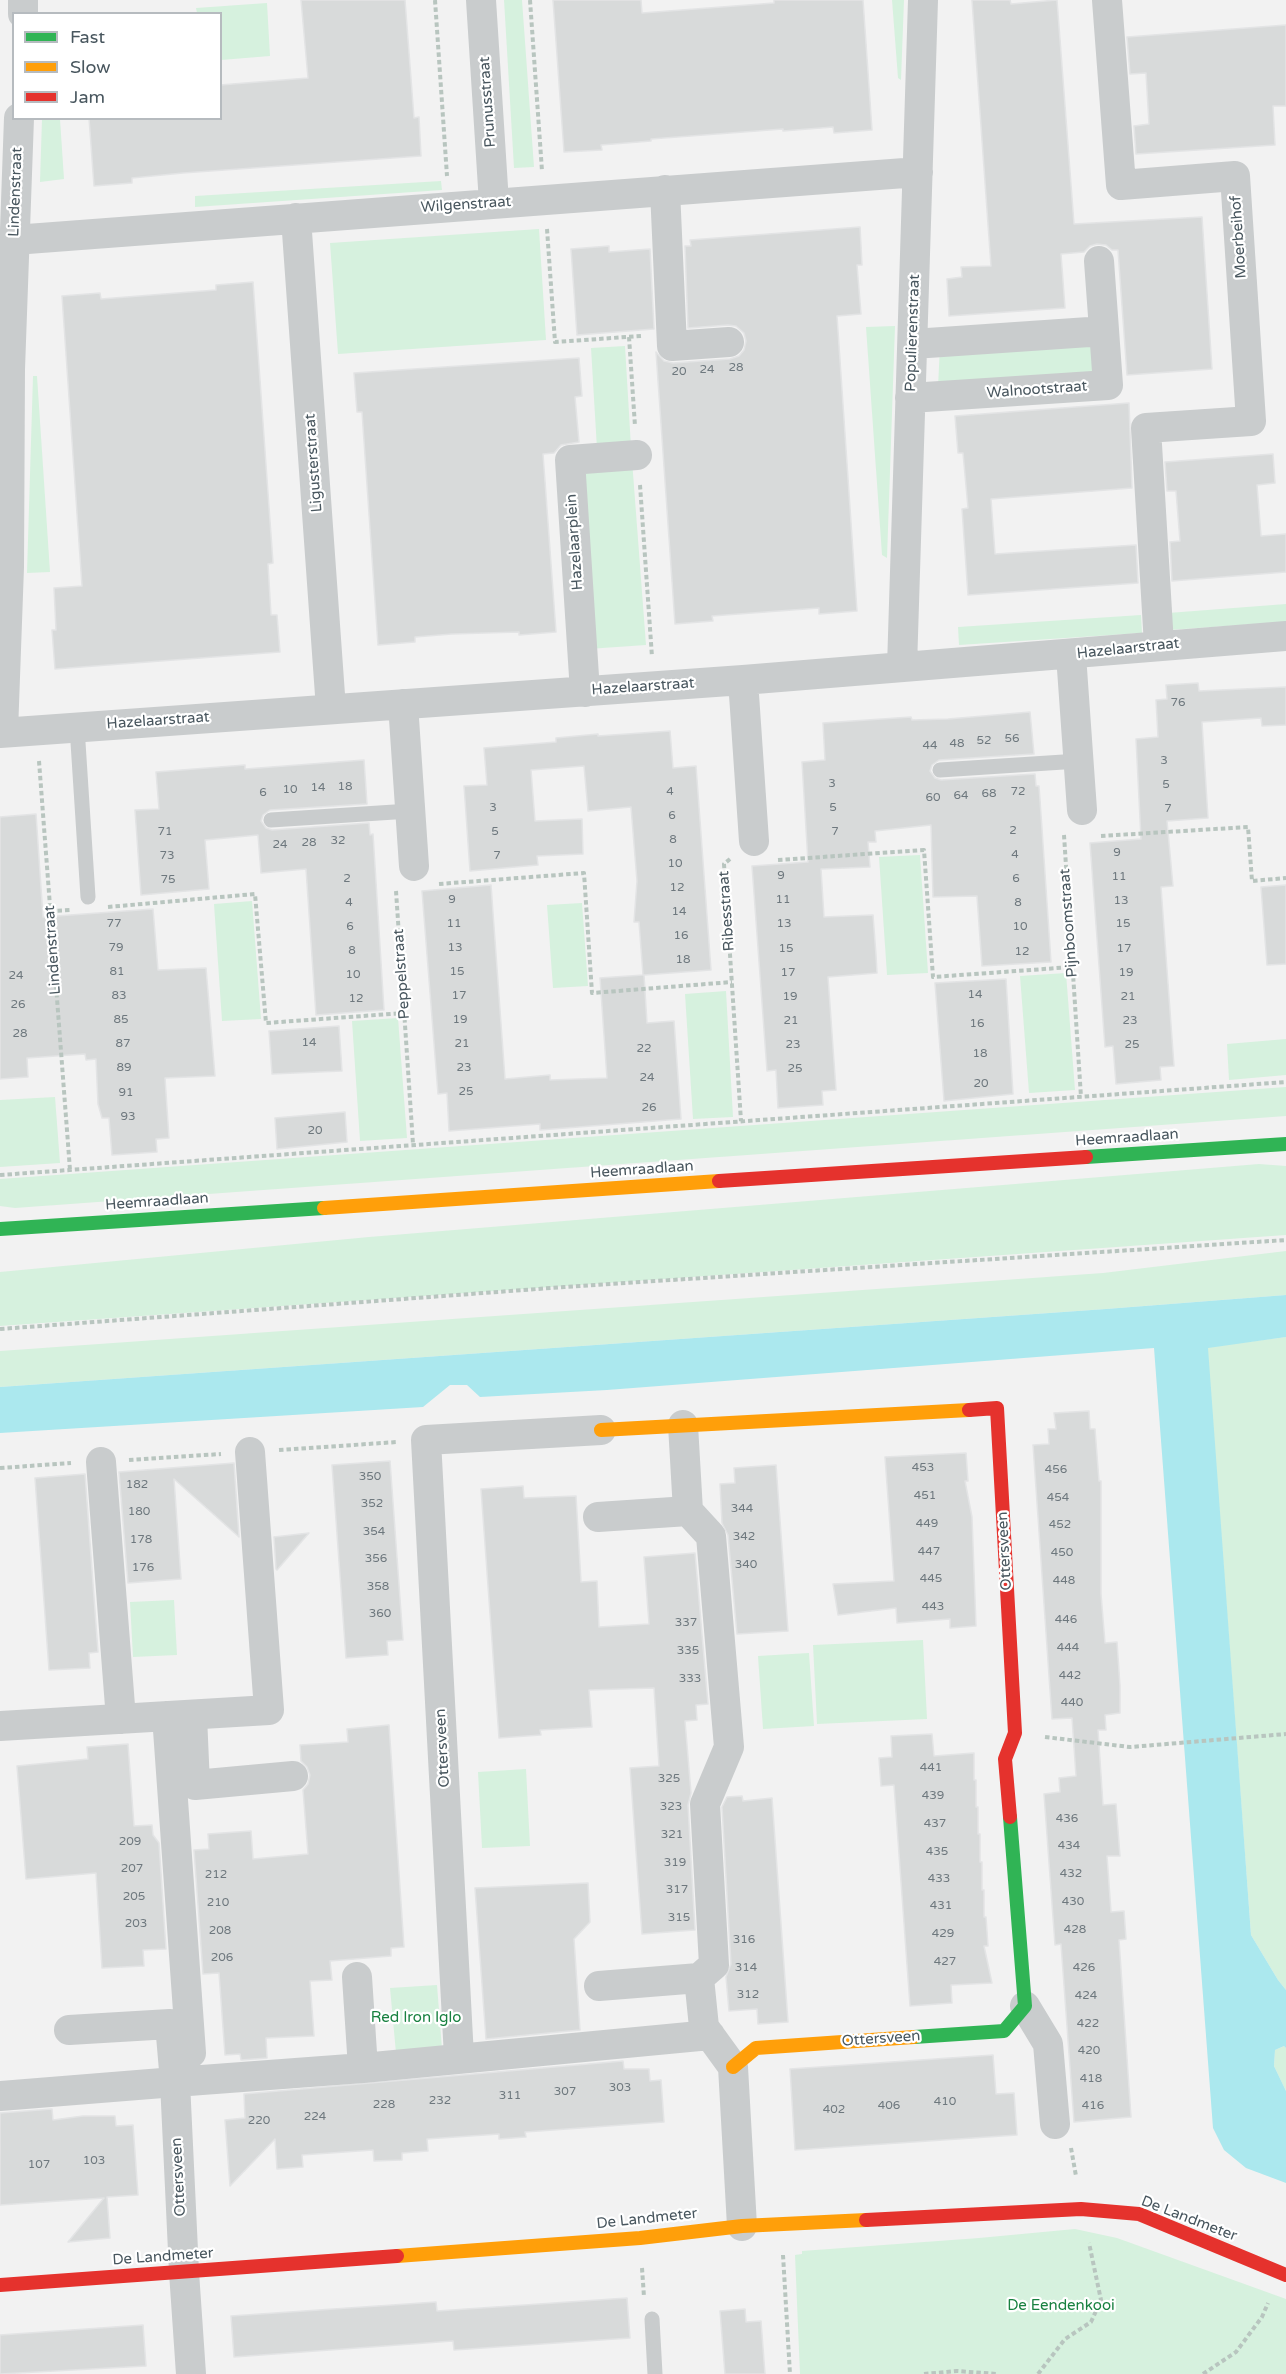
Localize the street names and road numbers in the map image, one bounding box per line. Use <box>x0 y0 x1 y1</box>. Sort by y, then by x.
street label: Prunusstraat <box>476 56 500 148</box>
street label: Lindenstraat <box>5 147 27 237</box>
street label: Wilgenstraat <box>420 193 512 217</box>
street label: Moerbeihof <box>1227 195 1251 279</box>
street label: Populierenstraat <box>902 274 924 392</box>
street label: Walnootstraat <box>986 378 1088 402</box>
street label: Ligusterstraat <box>302 413 326 513</box>
street label: Hazelaarplein <box>563 493 587 591</box>
street label: Hazelaarstraat <box>1076 635 1180 663</box>
street label: Hazelaarstraat <box>591 674 695 700</box>
street label: Hazelaarstraat <box>106 708 210 734</box>
street label: Pijnboomstraat <box>1056 868 1082 978</box>
street label: Ribesstraat <box>715 870 739 952</box>
street label: Lindenstraat <box>41 905 65 995</box>
street label: Peppelstraat <box>390 928 414 1020</box>
street label: Heemraadlaan <box>1075 1125 1179 1151</box>
street label: Heemraadlaan <box>590 1157 694 1183</box>
street label: Heemraadlaan <box>105 1189 209 1215</box>
street label: Ottersveen <box>994 1511 1016 1591</box>
street label: Ottersveen <box>432 1708 454 1788</box>
street label: Ottersveen <box>841 2027 921 2051</box>
street label: Ottersveen <box>168 2137 190 2217</box>
street label: De Landmeter <box>1139 2192 1239 2246</box>
street label: De Landmeter <box>596 2205 698 2233</box>
street label: De Landmeter <box>112 2244 214 2270</box>

